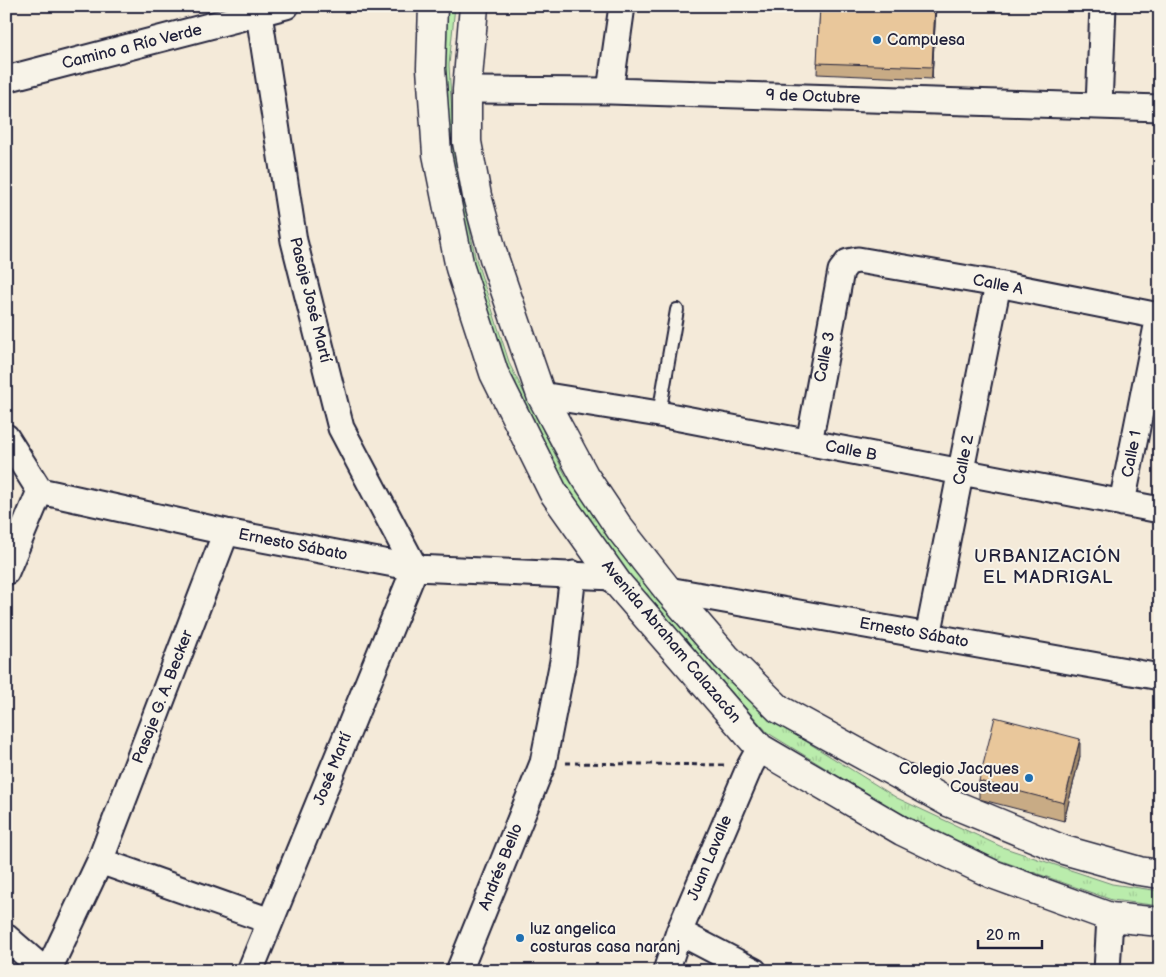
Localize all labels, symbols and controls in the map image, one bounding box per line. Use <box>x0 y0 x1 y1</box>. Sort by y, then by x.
street label: Camino a Río Verde <box>60 20 204 74</box>
place label: Campuesa <box>887 31 965 50</box>
marker: Campuesa <box>871 34 883 46</box>
street label: 9 de Octubre <box>765 86 861 108</box>
street label: Pasaje José Martí <box>285 235 335 365</box>
street label: Calle A <box>971 271 1025 299</box>
street label: Calle 3 <box>811 330 839 384</box>
street label: Calle 1 <box>1118 429 1146 479</box>
street label: Calle 2 <box>950 433 978 487</box>
street label: Calle B <box>824 437 878 465</box>
street label: Ernesto Sábato <box>237 525 349 565</box>
district label: URBANIZACIÓN EL MADRIGAL <box>974 544 1122 588</box>
street label: Avenida Abraham Calazacón <box>597 557 745 727</box>
street label: Ernesto Sábato <box>858 614 970 652</box>
street label: Pasaje G. A. Becker <box>129 627 197 766</box>
street label: José Martí <box>310 730 356 808</box>
place label: Colegio Jacques Cousteau <box>899 760 1019 797</box>
marker: Colegio Jacques Cousteau <box>1023 772 1035 784</box>
street label: Juan Lavalle <box>684 812 737 903</box>
street label: Andrés Bello <box>475 821 527 913</box>
scale bar <box>978 917 1042 949</box>
place label: luz angelica costuras casa naranj <box>530 920 680 957</box>
text: 20 m <box>986 926 1020 945</box>
marker: luz angelica costuras casa naranj <box>514 932 526 944</box>

